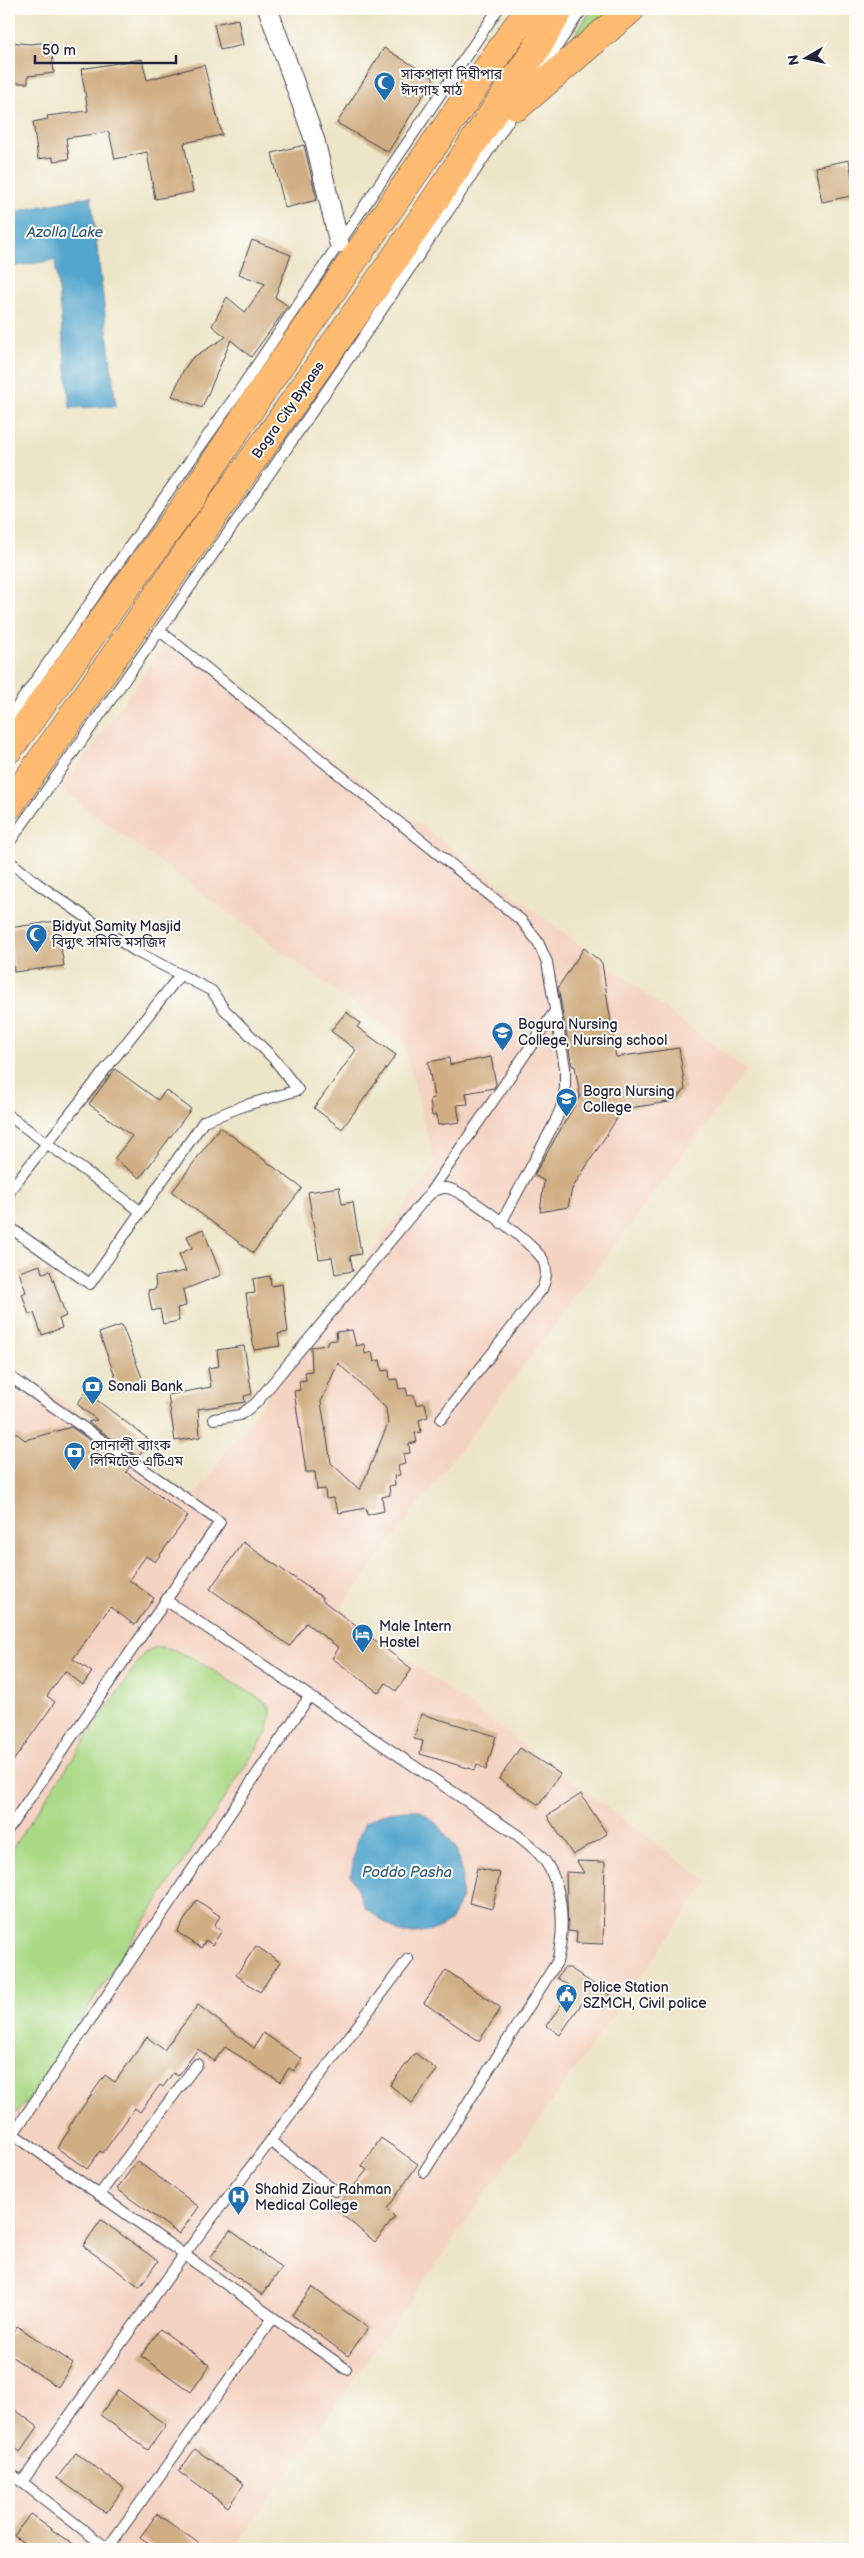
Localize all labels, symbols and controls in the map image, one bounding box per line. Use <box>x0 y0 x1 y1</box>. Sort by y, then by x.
scale bar <box>35 32 176 64</box>
north arrow <box>782 32 832 82</box>
text: 50 m <box>42 41 76 60</box>
text: N <box>784 53 803 66</box>
place label: সাকপালা দিঘীপার ঈদগাহ মাঠ <box>400 66 503 99</box>
mosque icon: সাকপালা দিঘীপার ঈদগাহ মাঠ <box>373 70 397 101</box>
water label: Azolla Lake <box>26 223 103 242</box>
street label: Bogra City Bypass <box>248 358 328 462</box>
place label: Bidyut Samity Masjid বিদ্যুৎ সমিতি মসজিদ <box>51 918 181 951</box>
mosque icon: Bidyut Samity Masjid বিদ্যুৎ সমিতি মসজিদ <box>24 922 48 953</box>
place label: Bogura Nursing College, Nursing school <box>518 1016 667 1049</box>
school or university icon: Bogura Nursing College, Nursing school <box>490 1020 514 1051</box>
place label: Bogra Nursing College <box>583 1083 675 1116</box>
school or university icon: Bogra Nursing College <box>555 1087 579 1118</box>
bank icon: Sonali Bank <box>80 1374 104 1405</box>
place label: Sonali Bank <box>108 1378 183 1395</box>
place label: সোনালী ব্যাংক লিমিটেড এটিএম <box>89 1437 184 1470</box>
bank icon: সোনালী ব্যাংক লিমিটেড এটিএম <box>62 1441 86 1472</box>
place label: Male Intern Hostel <box>379 1618 452 1651</box>
hotel icon: Male Intern Hostel <box>351 1622 375 1653</box>
water label: Poddo Pasha <box>362 1863 452 1882</box>
place label: Police Station SZMCH, Civil police <box>583 1979 707 2012</box>
public building icon: Police Station SZMCH, Civil police <box>555 1983 579 2014</box>
place label: Shahid Ziaur Rahman Medical College <box>255 2181 391 2214</box>
hospital icon: Shahid Ziaur Rahman Medical College <box>227 2185 251 2216</box>

